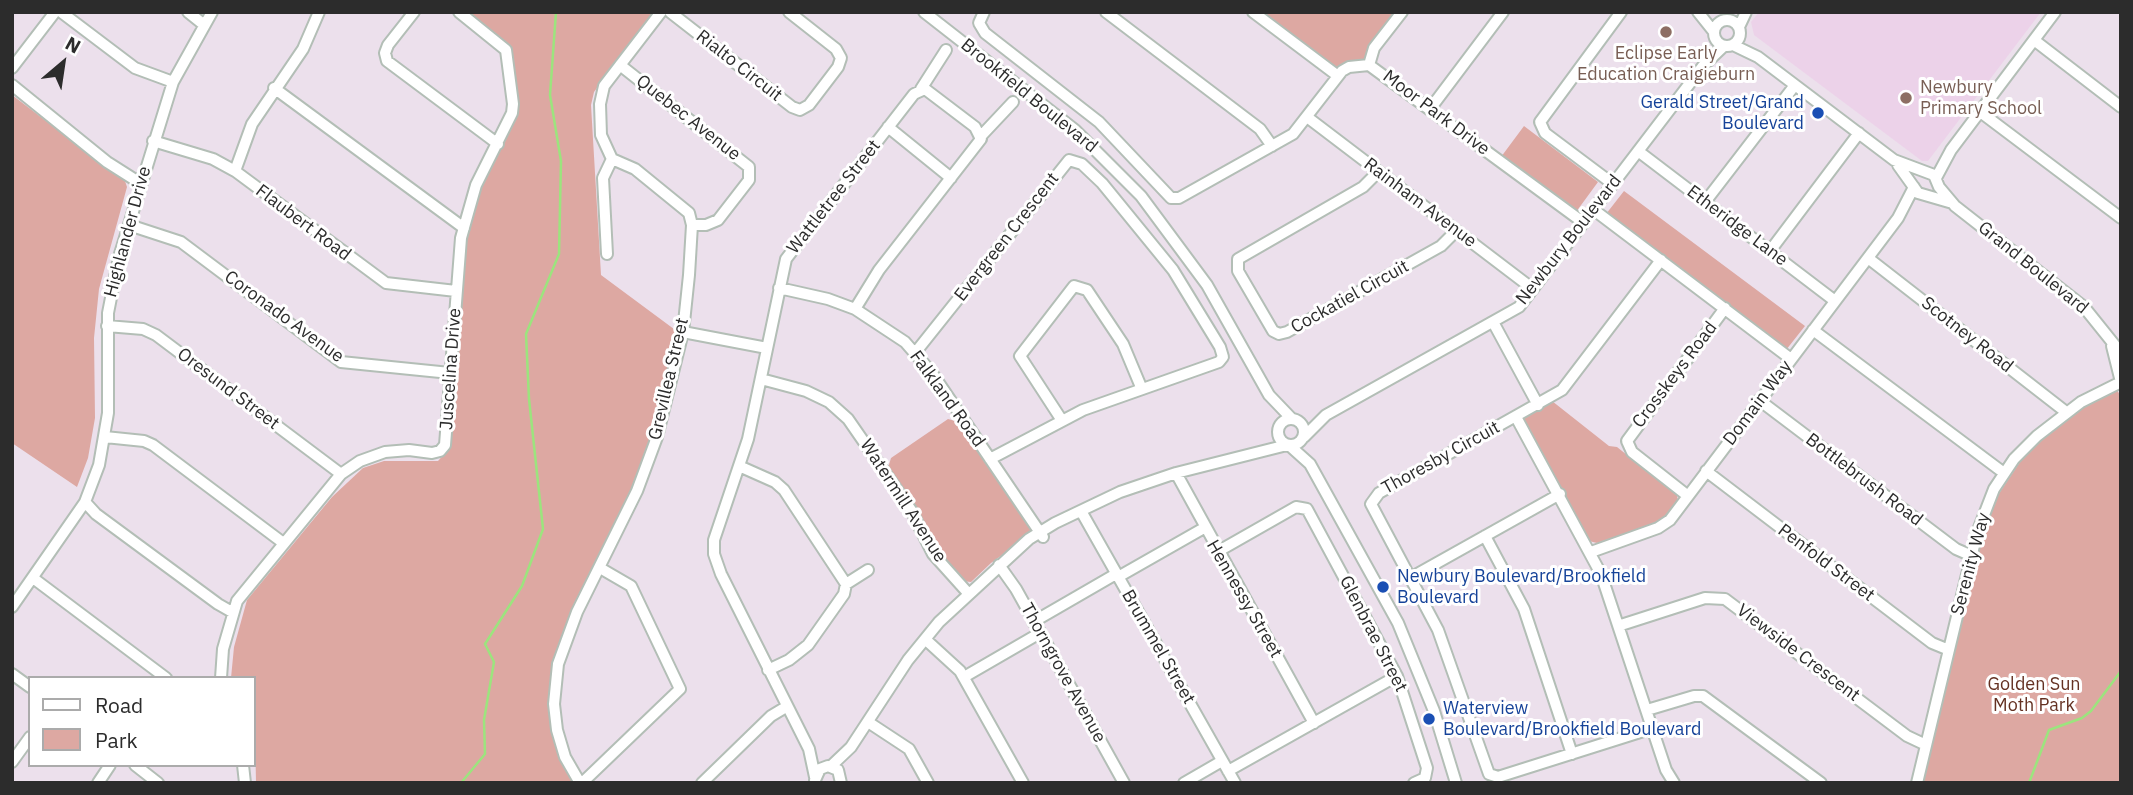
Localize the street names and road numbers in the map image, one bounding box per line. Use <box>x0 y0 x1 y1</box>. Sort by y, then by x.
street label: Rialto Circuit <box>692 26 786 106</box>
street label: Brookfield Boulevard <box>956 34 1102 158</box>
street label: Moor Park Drive <box>1378 66 1494 160</box>
street label: Quebec Avenue <box>631 71 745 165</box>
street label: Wattletree Street <box>783 136 885 258</box>
street label: Rainham Avenue <box>1359 154 1481 252</box>
street label: Highlander Drive <box>100 164 156 300</box>
street label: Evergreen Crescent <box>950 168 1064 306</box>
street label: Newbury Boulevard <box>1512 171 1626 309</box>
street label: Flaubert Road <box>251 180 355 266</box>
street label: Etheridge Lane <box>1682 181 1792 271</box>
street label: Grand Boulevard <box>1974 217 2092 319</box>
street label: Cockatiel Circuit <box>1287 256 1413 338</box>
street label: Coronado Avenue <box>220 266 348 368</box>
street label: Scotney Road <box>1917 292 2017 378</box>
street label: Juscelina Drive <box>436 307 466 431</box>
street label: Grevillea Street <box>644 316 694 442</box>
street label: Crosskeys Road <box>1628 318 1722 432</box>
street label: Oresund Street <box>173 344 283 434</box>
street label: Falkland Road <box>905 346 989 452</box>
street label: Domain Way <box>1719 356 1797 450</box>
street label: Thoresby Circuit <box>1378 417 1504 499</box>
street label: Bottlebrush Road <box>1801 429 1927 531</box>
street label: Watermill Avenue <box>855 435 951 567</box>
street label: Serenity Way <box>1947 510 1995 618</box>
street label: Penfold Street <box>1773 520 1879 606</box>
street label: Hennessy Street <box>1201 536 1287 662</box>
street label: Glenbrae Street <box>1334 572 1412 696</box>
street label: Brummel Street <box>1117 586 1199 708</box>
street label: Thorngrove Avenue <box>1016 599 1110 747</box>
street label: Viewside Crescent <box>1732 600 1864 706</box>

